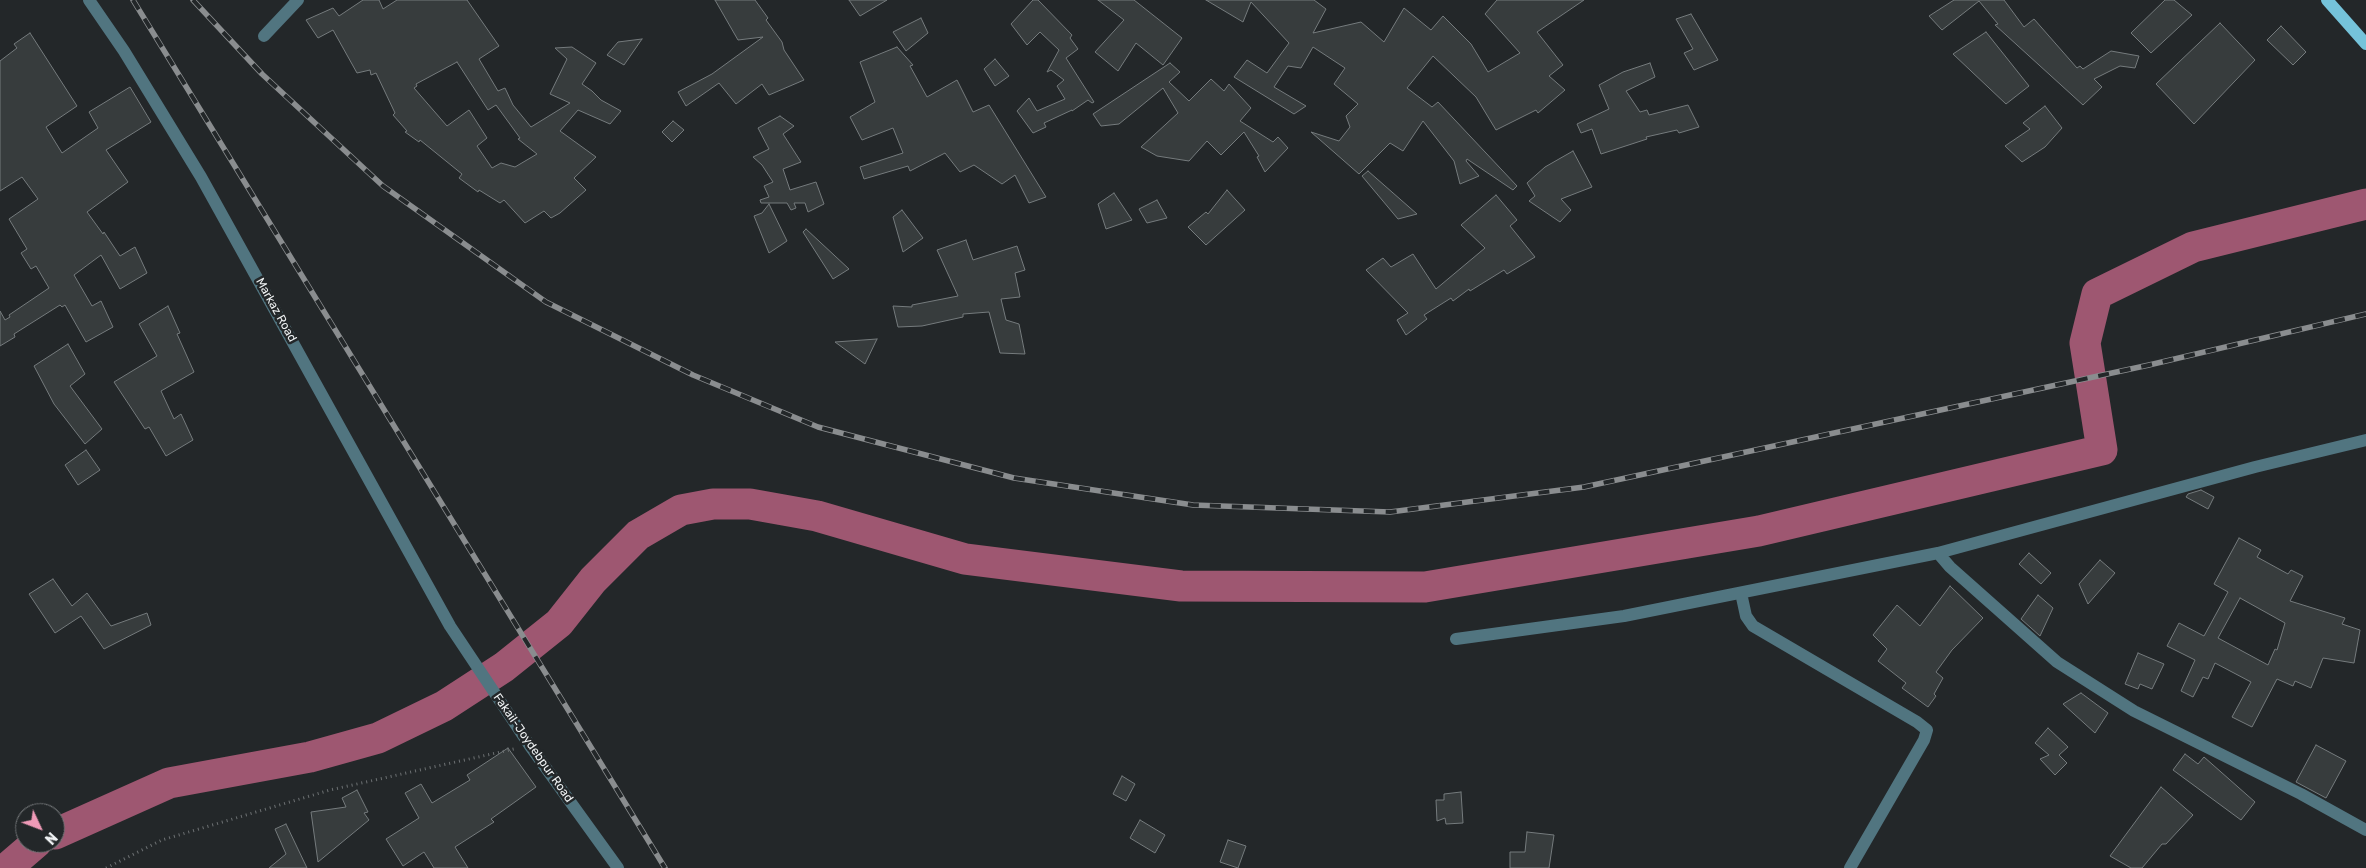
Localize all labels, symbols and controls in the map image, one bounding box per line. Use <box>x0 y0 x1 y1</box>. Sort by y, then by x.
street label: Markaz Road <box>253 276 299 344</box>
street label: Fakail-Joydebpur Road <box>490 691 576 805</box>
north arrow <box>15 803 65 853</box>
text: N <box>41 828 60 847</box>

